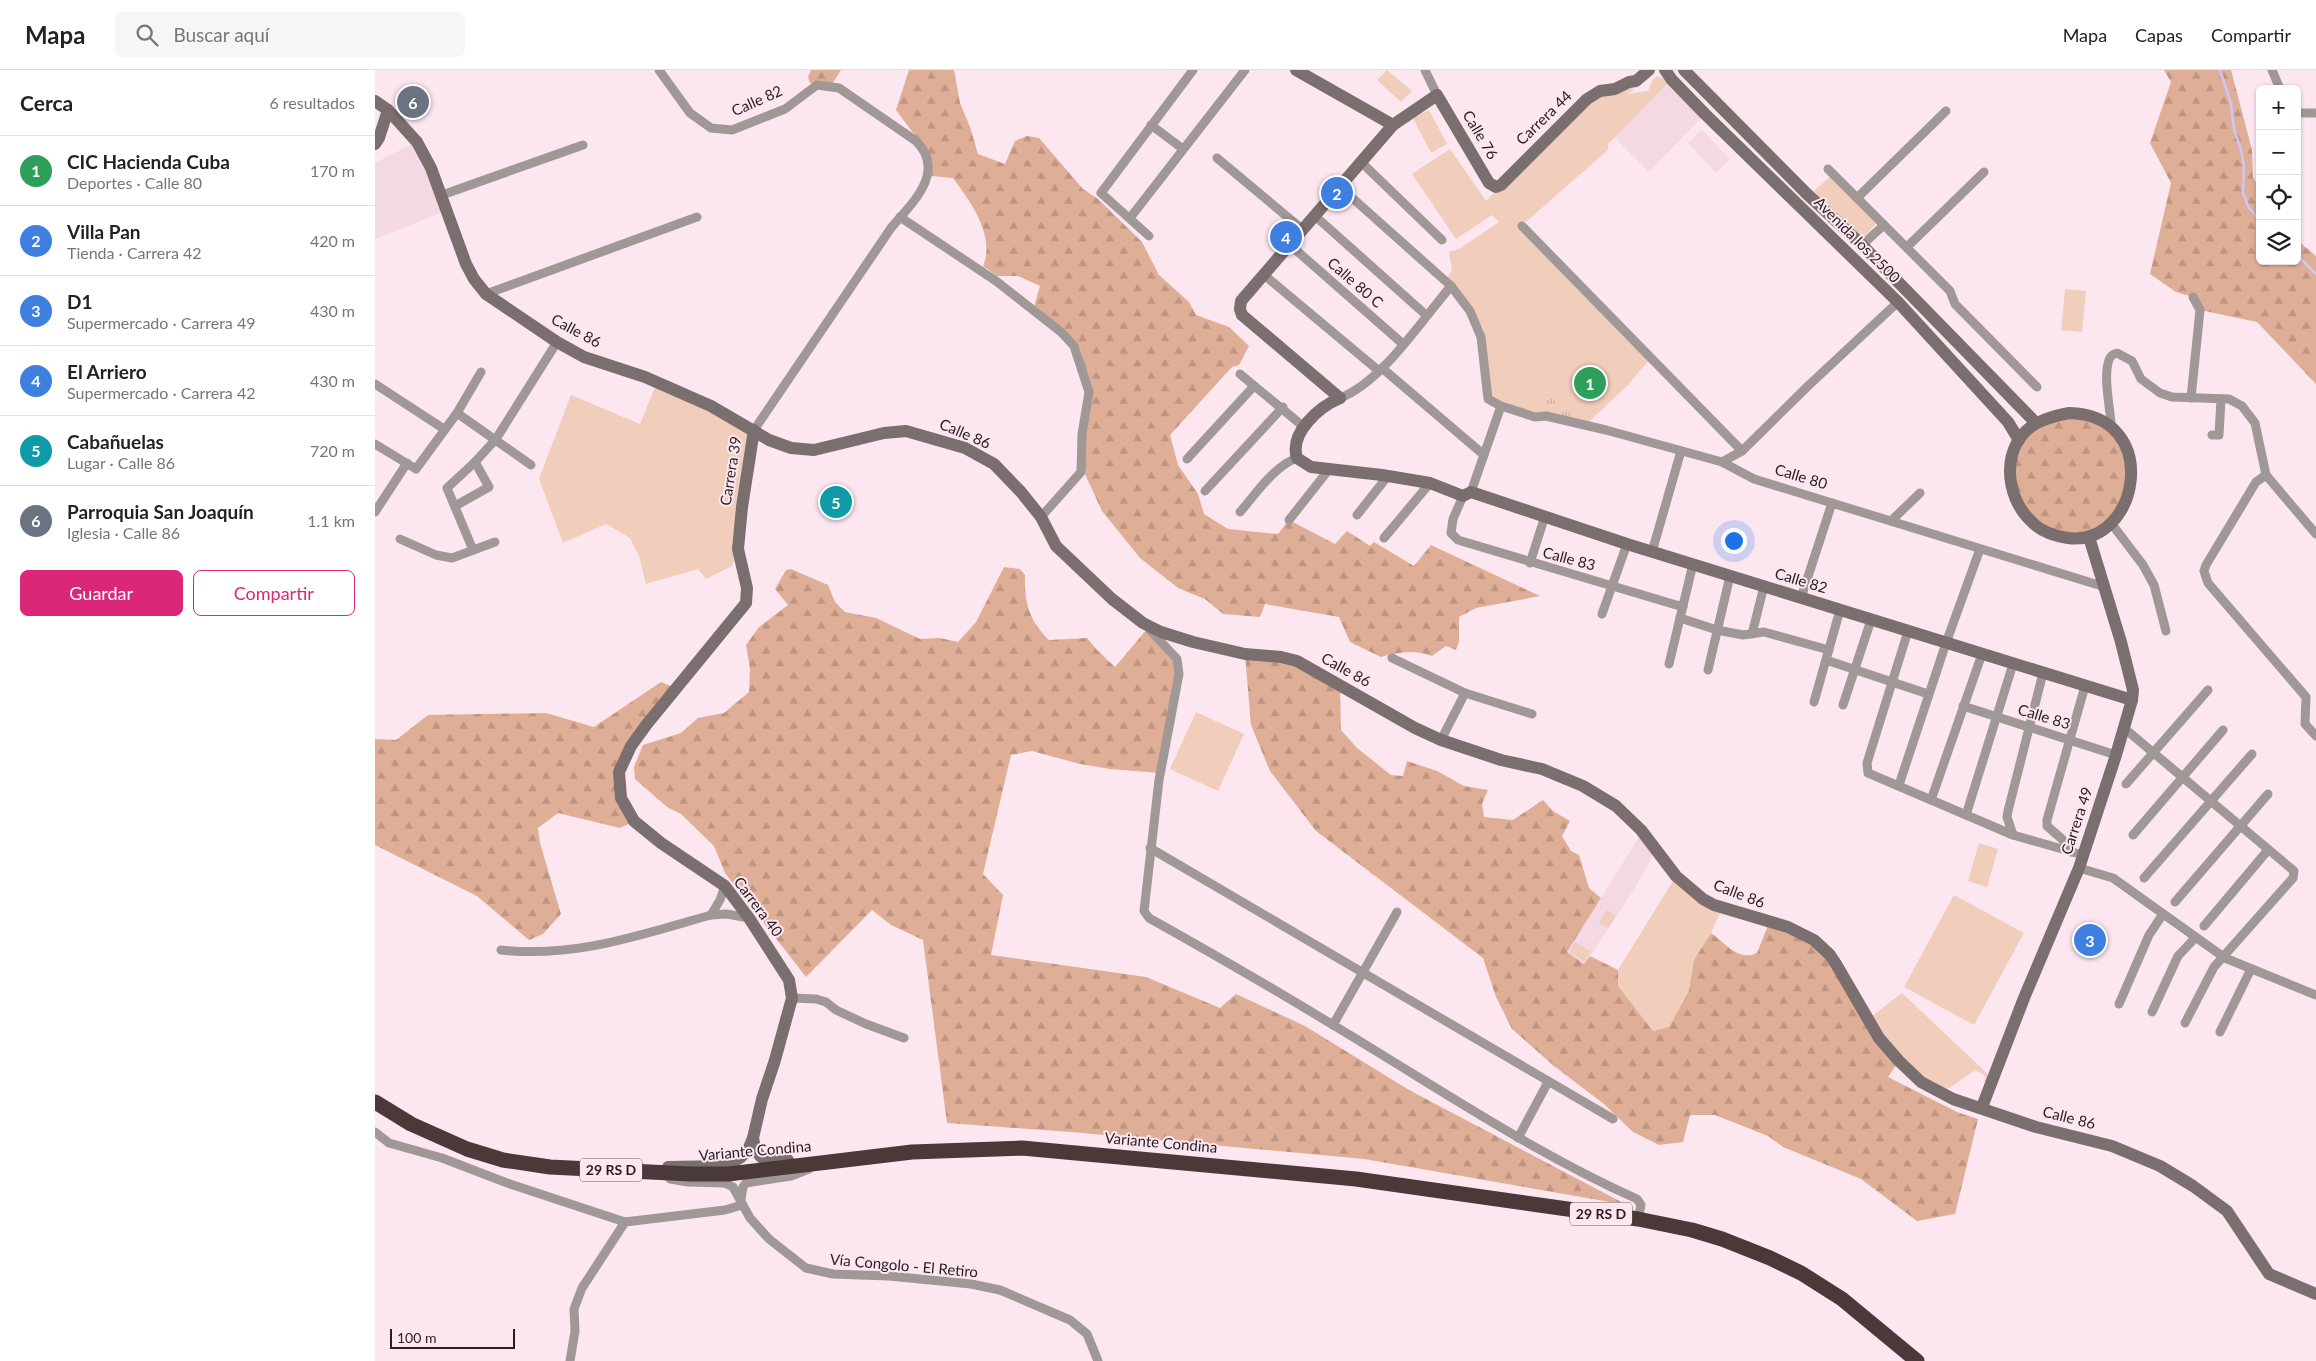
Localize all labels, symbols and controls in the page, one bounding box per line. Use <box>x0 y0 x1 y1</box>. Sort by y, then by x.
search box <box>115 12 465 57</box>
text: Mapa <box>25 20 85 49</box>
icon: search <box>133 21 161 49</box>
text: Buscar aquí <box>173 23 269 46</box>
text: Mapa <box>2063 24 2107 46</box>
text: Capas <box>2135 24 2183 46</box>
text: Compartir <box>2211 24 2291 46</box>
street label: Calle 82 <box>728 81 785 119</box>
pin: 6 <box>397 83 429 121</box>
map controls <box>2256 85 2301 265</box>
button: + <box>2256 85 2301 130</box>
street label: Carrera 44 <box>1512 86 1575 148</box>
text: Cerca <box>20 90 73 115</box>
text: 6 resultados <box>269 93 355 112</box>
street label: Calle 76 <box>1459 107 1503 162</box>
button: − <box>2256 130 2301 175</box>
text: CIC Hacienda Cuba <box>67 150 230 173</box>
text: 1 <box>31 161 41 180</box>
text: 170 m <box>310 161 355 180</box>
text: Deportes · Calle 80 <box>67 173 202 192</box>
pin: 2 <box>1321 174 1353 212</box>
button: locate <box>2256 175 2301 220</box>
street label: Avenida los 2500 <box>1811 193 1905 286</box>
pin: 4 <box>1270 218 1302 256</box>
text: Villa Pan <box>67 220 141 243</box>
button: layers <box>2256 220 2301 265</box>
text: 2 <box>31 231 41 250</box>
text: 420 m <box>310 231 355 250</box>
text: Tienda · Carrera 42 <box>67 243 202 262</box>
street label: Calle 80 C <box>1324 253 1387 311</box>
text: D1 <box>67 290 92 313</box>
text: 3 <box>31 301 41 320</box>
text: 430 m <box>310 301 355 320</box>
street label: Calle 86 <box>549 310 605 351</box>
text: Supermercado · Carrera 49 <box>67 313 255 332</box>
text: El Arriero <box>67 360 147 383</box>
pin: 1 <box>1574 364 1606 402</box>
text: 4 <box>31 371 41 390</box>
text: 430 m <box>310 371 355 390</box>
text: Supermercado · Carrera 42 <box>67 383 255 402</box>
street label: Calle 86 <box>937 414 994 452</box>
text: Cabañuelas <box>67 430 164 453</box>
street label: Carrera 39 <box>716 435 744 507</box>
text: 5 <box>31 441 41 460</box>
text: 720 m <box>310 441 355 460</box>
text: Lugar · Calle 86 <box>67 453 175 472</box>
street label: Calle 80 <box>1773 460 1830 493</box>
pin: 5 <box>820 483 852 521</box>
text: Parroquia San Joaquín <box>67 500 254 523</box>
text: 6 <box>31 511 41 530</box>
text: 1.1 km <box>307 511 355 530</box>
text: Iglesia · Calle 86 <box>67 523 180 542</box>
your location <box>1721 528 1747 554</box>
street label: Calle 83 <box>1541 542 1598 574</box>
street label: Calle 82 <box>1773 564 1830 597</box>
button: Guardar <box>20 570 183 616</box>
button: Compartir <box>193 570 355 616</box>
street label: Calle 86 <box>1319 648 1375 690</box>
street label: Calle 83 <box>2016 700 2073 733</box>
street label: Carrera 49 <box>2057 785 2095 857</box>
street label: Carrera 40 <box>731 873 787 940</box>
street label: Calle 86 <box>1711 875 1768 911</box>
pin: 3 <box>2074 921 2106 959</box>
street label: Calle 86 <box>2041 1102 2098 1132</box>
street label: Variante Condina <box>1104 1128 1218 1156</box>
street label: Variante Condina <box>698 1136 812 1164</box>
road number: 29 RS D <box>580 1158 642 1182</box>
road number: 29 RS D <box>1570 1202 1632 1226</box>
street label: Vía Congolo - El Retiro <box>829 1250 979 1280</box>
scale bar <box>390 1326 515 1349</box>
text: 100 m <box>397 1329 436 1346</box>

